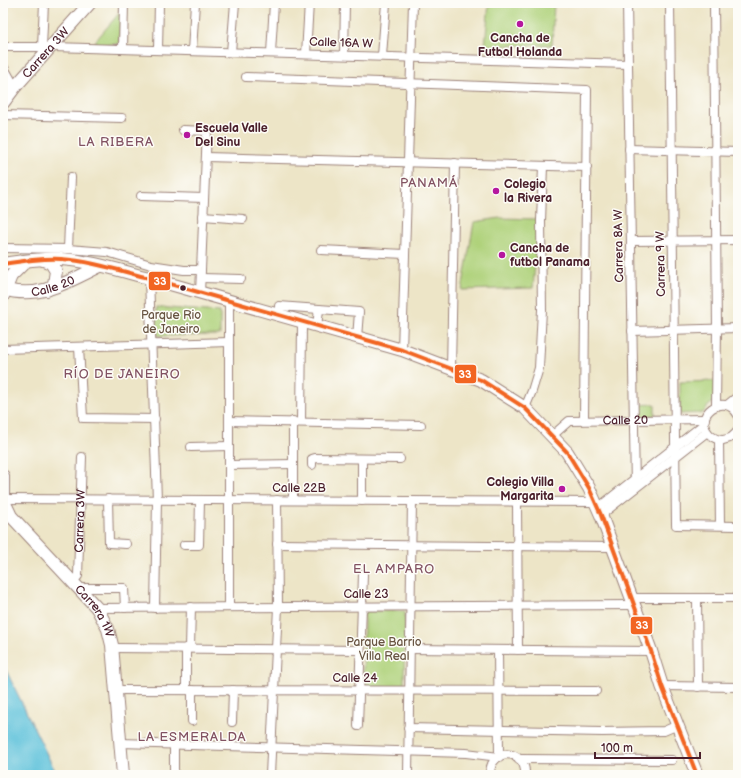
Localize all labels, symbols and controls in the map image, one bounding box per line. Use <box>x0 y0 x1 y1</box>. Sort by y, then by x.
marker: Cancha de Futbol Holanda <box>515 19 525 29</box>
street label: Carrera 3W <box>19 24 72 81</box>
place label: Cancha de Futbol Holanda <box>478 31 562 60</box>
street label: Calle 16A W <box>309 34 373 52</box>
place label: Escuela Valle Del Sinu <box>195 121 268 150</box>
marker: Escuela Valle Del Sinu <box>182 130 192 140</box>
district label: LA RIBERA <box>78 134 154 150</box>
district label: PANAMÁ <box>400 174 458 191</box>
place label: Colegio la Rivera <box>504 177 552 206</box>
marker: Colegio la Rivera <box>491 186 501 196</box>
street label: Carrera 8A W <box>611 209 627 283</box>
street label: Carrera 9 W <box>653 231 669 297</box>
place label: Cancha de futbol Panama <box>510 241 590 270</box>
marker: Cancha de futbol Panama <box>497 250 507 260</box>
line badge: 33 <box>148 271 171 291</box>
street label: Calle 20 <box>30 272 77 300</box>
text: 33 <box>154 275 167 288</box>
unlabelled marker <box>178 283 188 293</box>
park label: Parque Rio de Janeiro <box>141 308 201 337</box>
line badge: 33 <box>454 364 477 384</box>
district label: RÍO DE JANEIRO <box>63 365 181 382</box>
text: 33 <box>459 368 472 381</box>
street label: Calle 20 <box>603 412 648 428</box>
place label: Colegio Villa Margarita <box>486 475 554 504</box>
street label: Calle 22B <box>272 481 326 496</box>
marker: Colegio Villa Margarita <box>557 484 567 494</box>
street label: Carrera 3W <box>71 489 88 553</box>
district label: EL AMPARO <box>353 561 435 577</box>
street label: Carrera 1W <box>72 582 117 639</box>
street label: Calle 23 <box>343 587 389 602</box>
line badge: 33 <box>630 616 653 635</box>
text: 33 <box>636 619 649 632</box>
park label: Parque Barrio Villa Real <box>346 635 422 664</box>
street label: Calle 24 <box>332 671 378 686</box>
district label: LA ESMERALDA <box>138 729 246 745</box>
scale bar <box>595 734 700 760</box>
text: 100 m <box>601 741 633 756</box>

